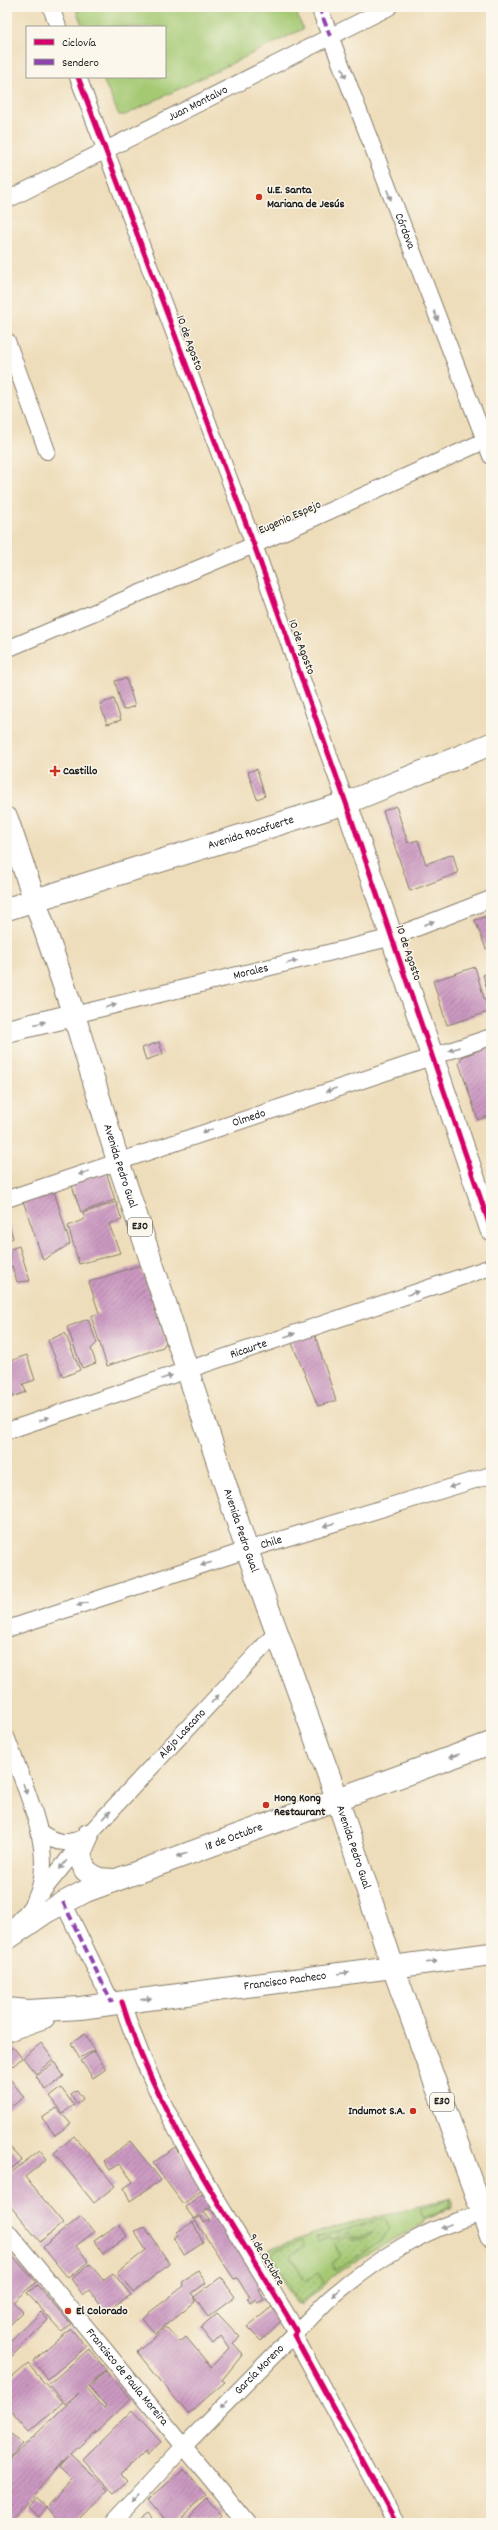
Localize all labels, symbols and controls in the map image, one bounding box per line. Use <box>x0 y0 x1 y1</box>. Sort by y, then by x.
legend <box>26 26 166 78</box>
text: Ciclovía <box>62 35 96 52</box>
text: Sendero <box>62 55 99 72</box>
one-way arrow <box>341 67 347 79</box>
street label: Juan Montalvo <box>165 81 231 126</box>
place label: U.E. Santa Mariana de Jesús <box>267 182 344 213</box>
one-way arrow <box>387 189 393 201</box>
marker: U.E. Santa Mariana de Jesús <box>254 192 264 202</box>
street label: Córdova <box>390 211 420 252</box>
one-way arrow <box>434 310 440 322</box>
street label: 10 de Agosto <box>171 313 207 373</box>
street label: Eugenio Espejo <box>256 497 324 539</box>
street label: 10 de Agosto <box>283 617 319 677</box>
place label: Castillo <box>63 763 98 780</box>
marker: Castillo <box>50 766 60 776</box>
street label: Avenida Rocafuerte <box>206 811 296 854</box>
one-way arrow <box>424 919 436 925</box>
street label: 10 de Agosto <box>391 923 425 983</box>
one-way arrow <box>286 958 298 964</box>
street label: Morales <box>231 959 270 984</box>
one-way arrow <box>105 1002 118 1008</box>
one-way arrow <box>34 1020 46 1026</box>
one-way arrow <box>448 1046 460 1052</box>
one-way arrow <box>324 1087 336 1093</box>
street label: Olmedo <box>230 1105 268 1132</box>
street label: Avenida Pedro Gual <box>99 1122 142 1210</box>
one-way arrow <box>201 1129 213 1135</box>
one-way arrow <box>78 1170 90 1176</box>
road number: E30 <box>128 1218 152 1236</box>
one-way arrow <box>408 1290 420 1296</box>
one-way arrow <box>285 1332 297 1338</box>
street label: Ricaurte <box>228 1335 269 1363</box>
one-way arrow <box>161 1374 173 1380</box>
one-way arrow <box>38 1416 50 1422</box>
one-way arrow <box>447 1483 459 1489</box>
street label: Avenida Pedro Gual <box>219 1486 263 1575</box>
one-way arrow <box>323 1522 335 1528</box>
street label: Chile <box>258 1531 284 1554</box>
one-way arrow <box>199 1561 211 1567</box>
one-way arrow <box>76 1601 88 1607</box>
one-way arrow <box>210 1694 219 1704</box>
street label: Alejo Lascano <box>155 1705 210 1763</box>
one-way arrow <box>448 1753 460 1759</box>
one-way arrow <box>22 1783 28 1795</box>
place label: Hong Kong Restaurant <box>274 1790 326 1821</box>
marker: Hong Kong Restaurant <box>261 1800 271 1810</box>
street label: Avenida Pedro Gual <box>331 1803 375 1891</box>
one-way arrow <box>102 1810 111 1820</box>
street label: 18 de Octubre <box>203 1819 265 1855</box>
one-way arrow <box>175 1852 187 1858</box>
one-way arrow <box>59 1860 68 1871</box>
one-way arrow <box>426 1959 438 1965</box>
street label: Francisco Pacheco <box>243 1967 327 1995</box>
one-way arrow <box>338 1970 350 1976</box>
one-way arrow <box>140 1996 152 2002</box>
road number: E30 <box>430 2093 454 2111</box>
place label: Indumot S.A. <box>348 2103 405 2120</box>
marker: Indumot S.A. <box>408 2106 418 2116</box>
one-way arrow <box>439 2223 451 2229</box>
street label: 9 de Octubre <box>244 2231 288 2289</box>
one-way arrow <box>331 2289 341 2298</box>
place label: El Colorado <box>76 2303 128 2320</box>
marker: El Colorado <box>63 2306 73 2316</box>
street label: Francisco de Paula Moreira <box>82 2325 172 2430</box>
street label: García Moreno <box>231 2341 288 2399</box>
one-way arrow <box>219 2400 229 2410</box>
one-way arrow <box>130 2494 139 2505</box>

